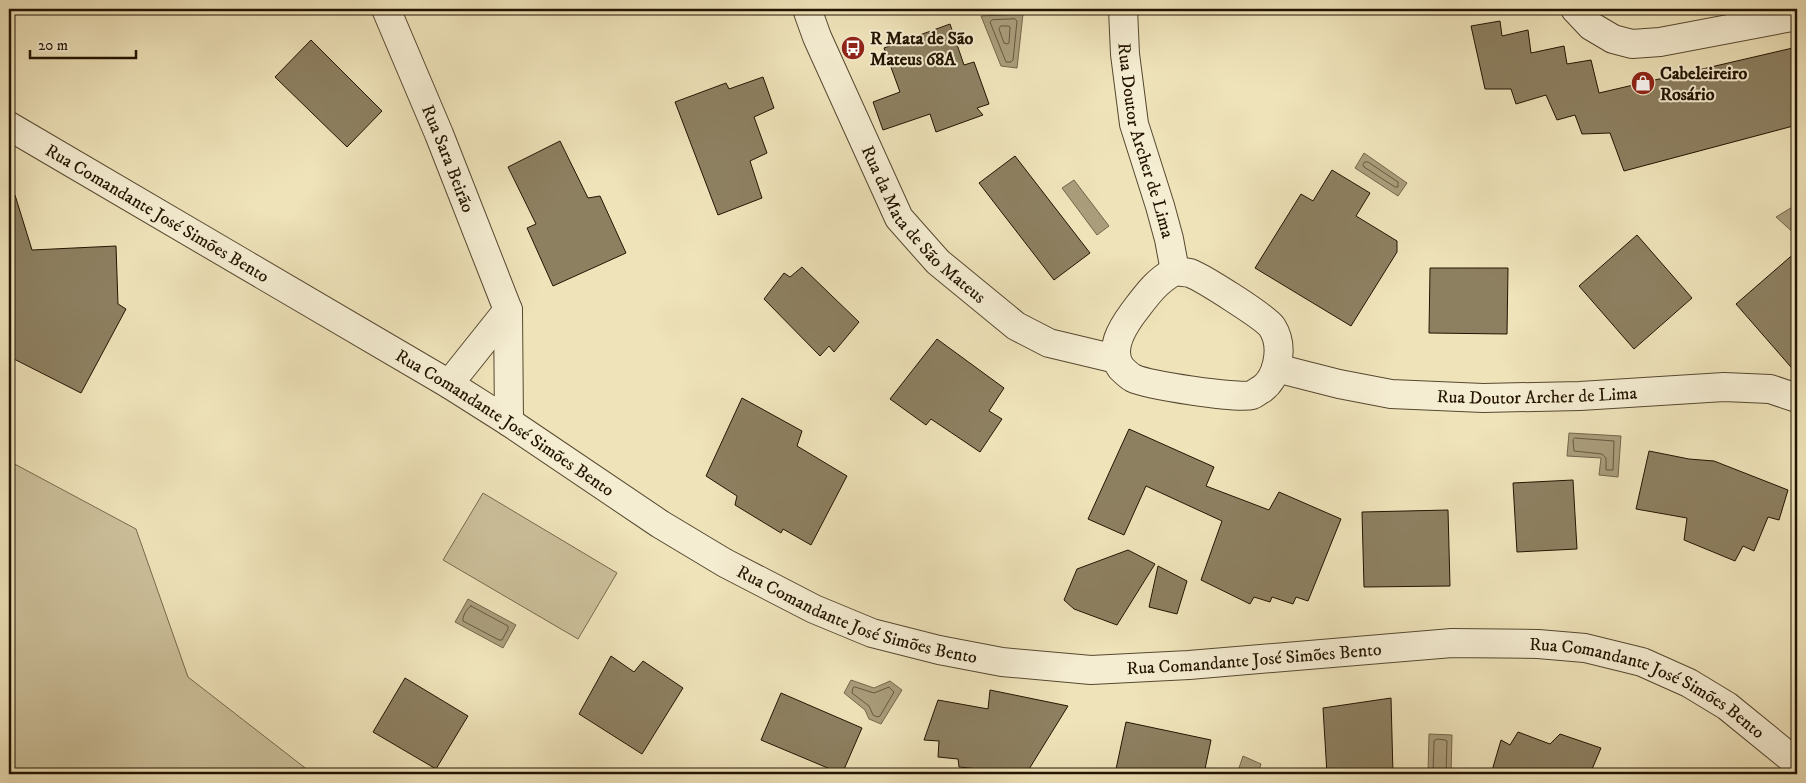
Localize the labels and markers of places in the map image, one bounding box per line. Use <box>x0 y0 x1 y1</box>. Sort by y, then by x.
place label: R Mata de São Mateus 68A <box>870 28 974 71</box>
bus stop icon: R Mata de São Mateus 68A <box>840 35 866 61</box>
place label: Cabeleireiro Rosário <box>1660 63 1747 106</box>
shop icon: Cabeleireiro Rosário <box>1630 70 1656 96</box>

